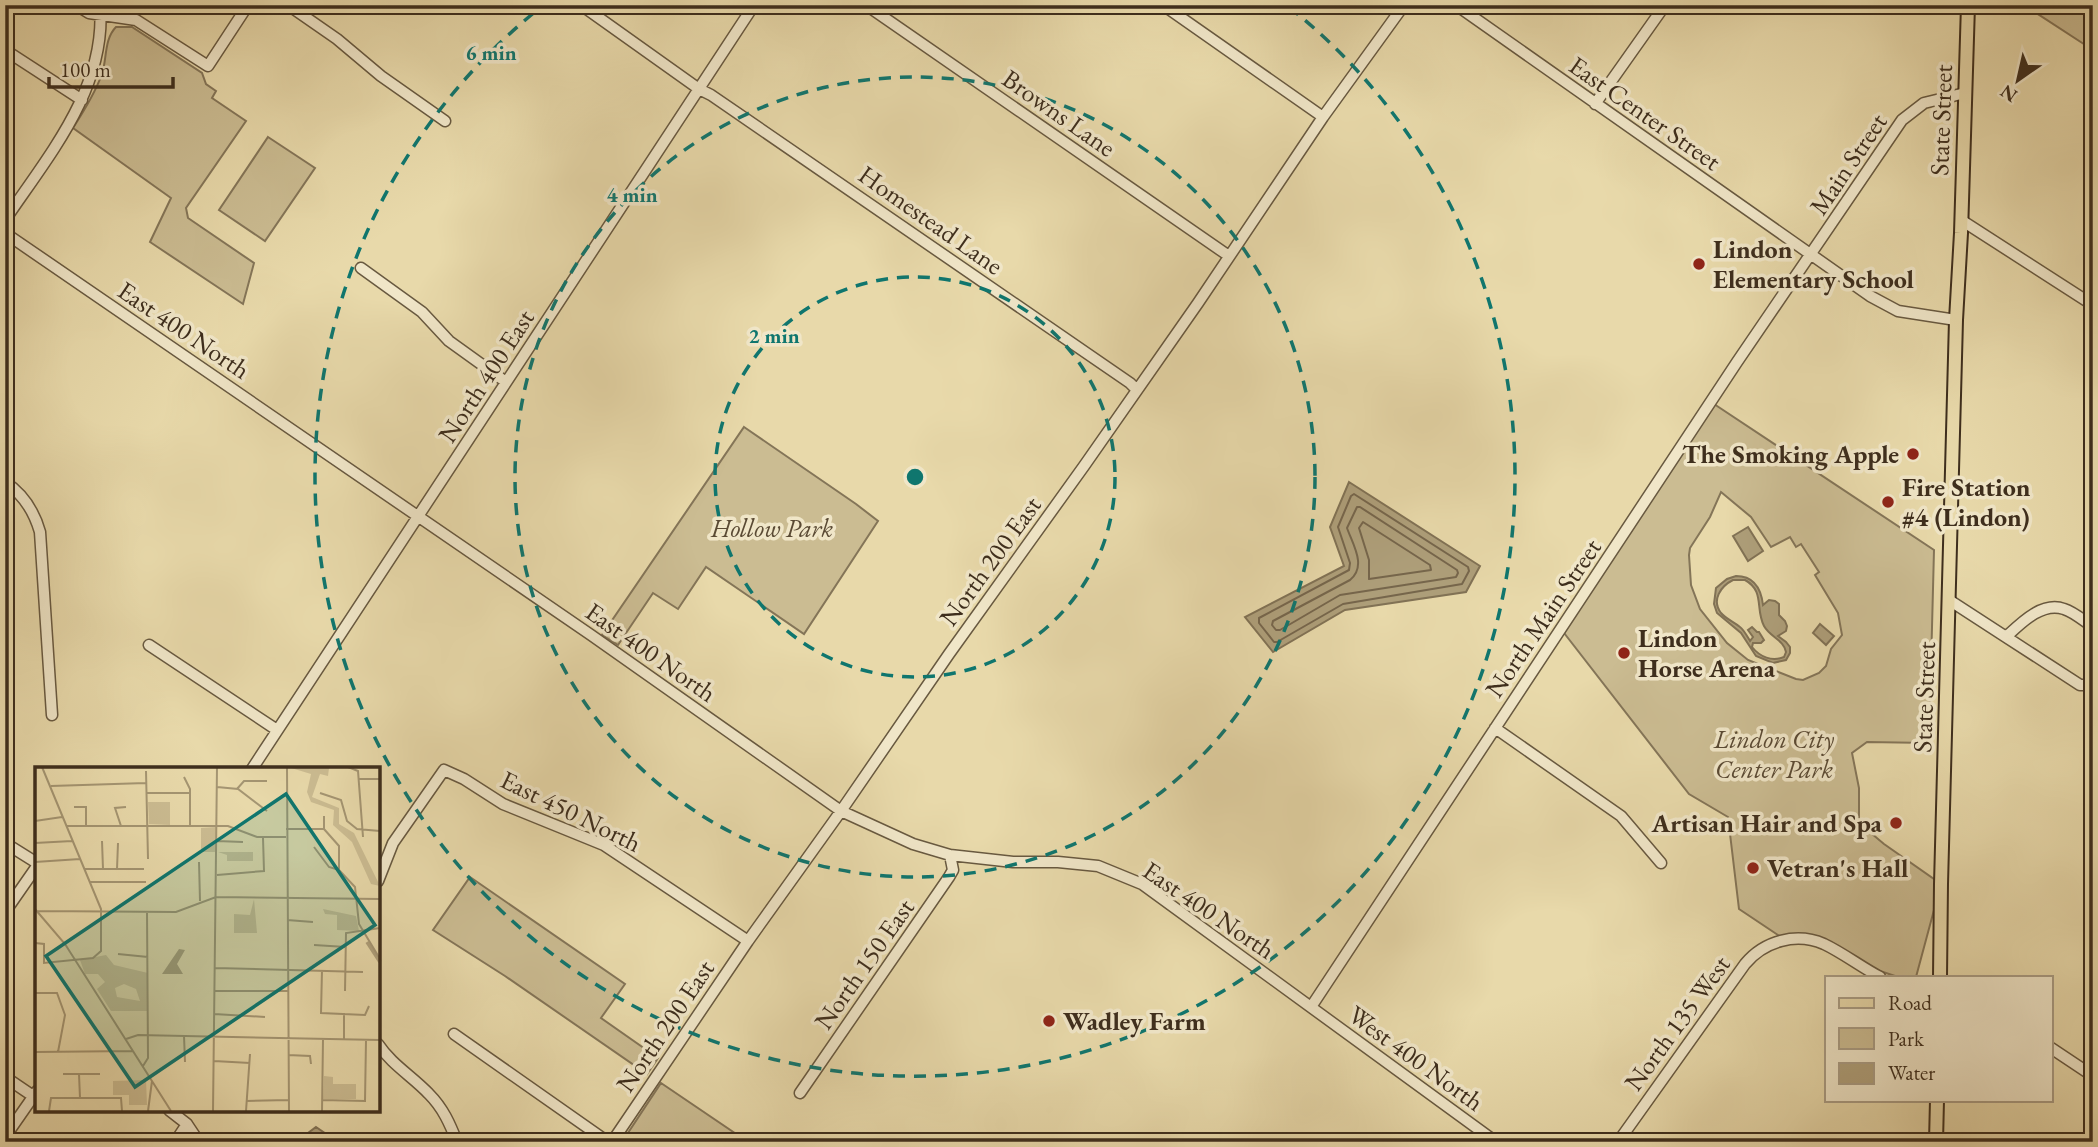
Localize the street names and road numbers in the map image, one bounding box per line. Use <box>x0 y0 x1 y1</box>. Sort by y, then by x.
street label: East Center Street <box>1562 48 1728 178</box>
street label: Browns Lane <box>996 62 1122 164</box>
street label: State Street <box>1922 64 1960 176</box>
street label: Main Street <box>1802 107 1894 221</box>
street label: Homestead Lane <box>852 158 1010 282</box>
street label: East 400 North <box>111 273 257 387</box>
street label: North 400 East <box>430 303 542 449</box>
street label: North 200 East <box>931 489 1049 633</box>
street label: North Main Street <box>1477 532 1609 704</box>
street label: East 400 North <box>579 594 723 710</box>
street label: State Street <box>1905 641 1943 753</box>
street label: East 450 North <box>495 762 647 860</box>
street label: East 400 North <box>1136 853 1282 967</box>
street label: North 150 East <box>806 892 922 1036</box>
street label: North 135 West <box>1616 949 1738 1097</box>
street label: North 200 East <box>608 953 722 1099</box>
street label: West 400 North <box>1342 997 1490 1119</box>

